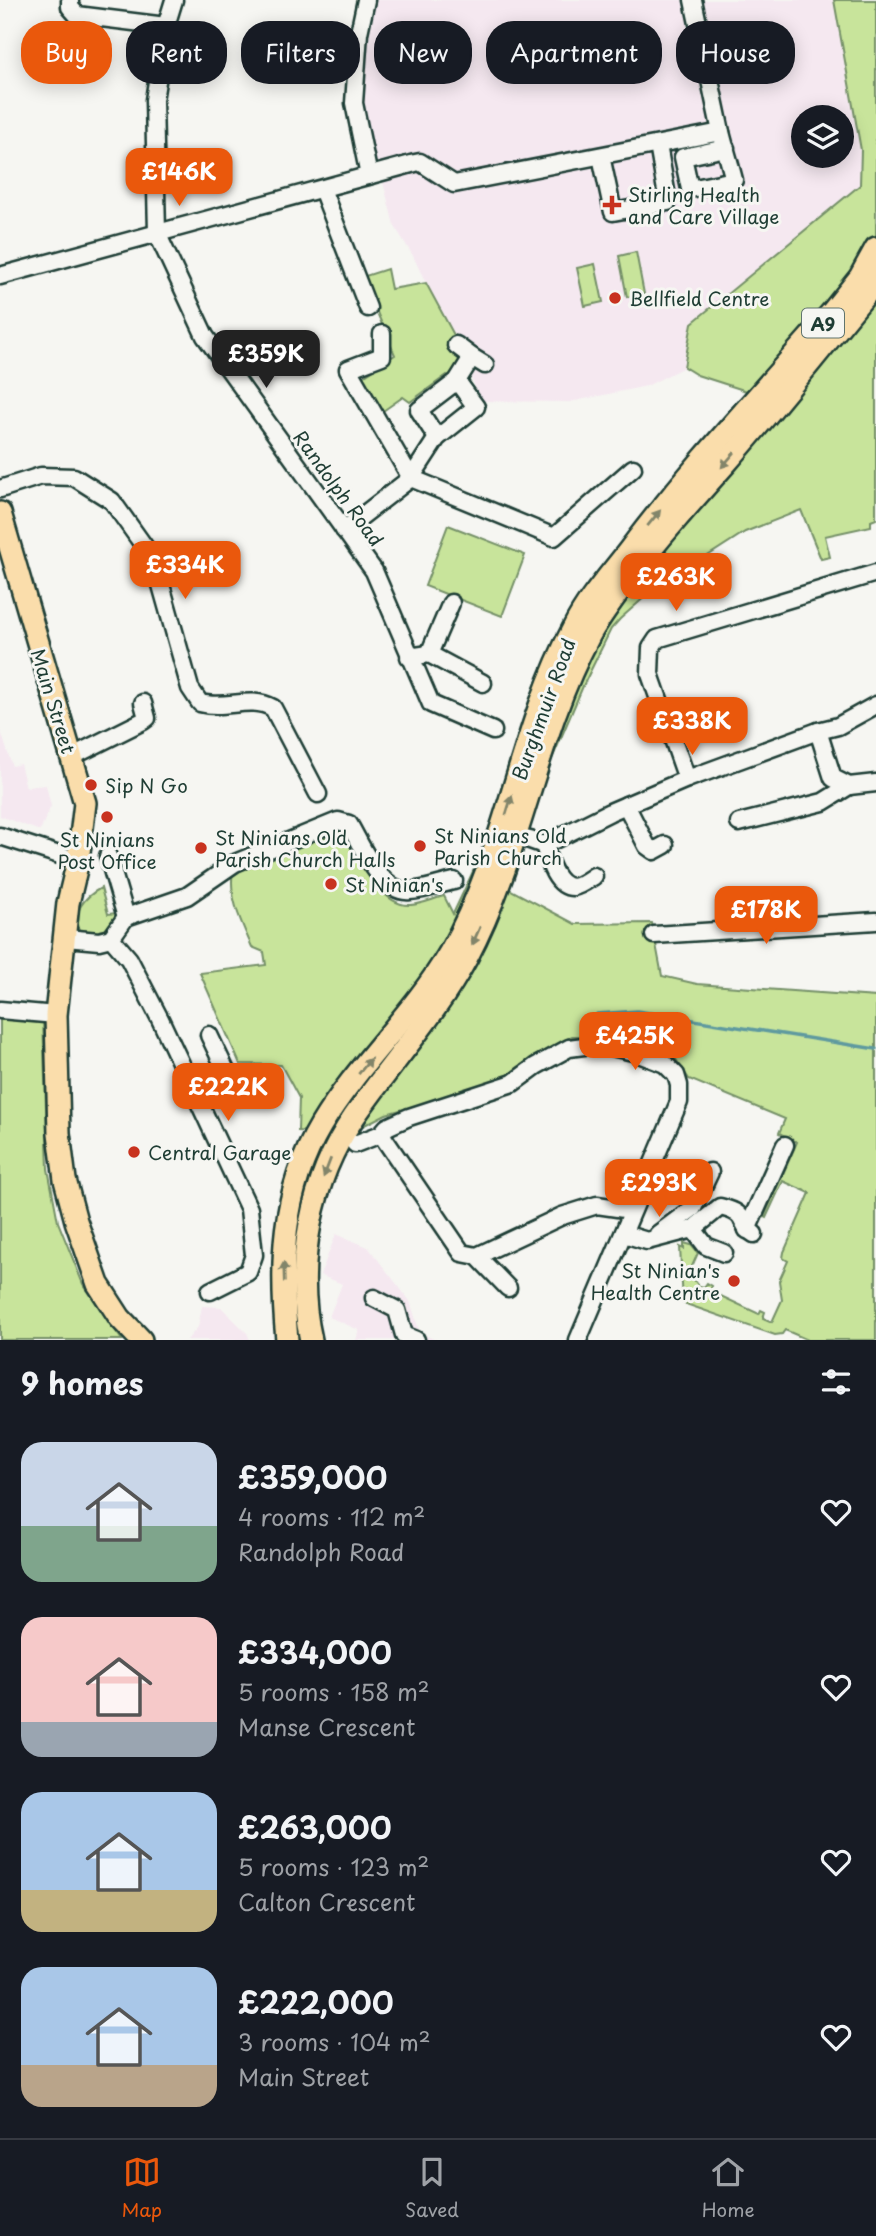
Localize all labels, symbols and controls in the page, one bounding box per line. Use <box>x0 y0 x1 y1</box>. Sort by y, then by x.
chip: Buy <box>21 21 112 84</box>
chip: Rent <box>126 21 227 84</box>
chip: Filters <box>241 21 360 84</box>
chip: New <box>374 21 472 84</box>
chip: Apartment <box>486 21 662 84</box>
chip: House <box>676 21 795 84</box>
map controls <box>791 105 854 168</box>
button: layers <box>791 105 854 168</box>
pin: £146K <box>130 148 228 208</box>
text: £146K <box>142 153 216 188</box>
place label: Stirling Health and Care Village <box>628 180 779 230</box>
marker: Stirling Health and Care Village <box>602 195 622 215</box>
place label: Bellfield Centre <box>629 284 769 312</box>
marker: Bellfield Centre <box>607 290 623 306</box>
road number: A9 <box>802 309 844 338</box>
pin: £359K <box>217 330 315 390</box>
text: £359K <box>228 335 304 370</box>
street label: Randolph Road <box>287 424 391 552</box>
one-way arrow <box>720 451 736 469</box>
one-way arrow <box>646 509 661 526</box>
pin: £334K <box>136 542 234 601</box>
text: £334K <box>146 546 224 581</box>
pin: £263K <box>627 554 725 613</box>
text: £263K <box>637 558 715 593</box>
street label: Burghmuir Road <box>504 634 582 784</box>
street label: Main Street <box>25 645 83 757</box>
pin: £338K <box>643 698 741 757</box>
text: £338K <box>653 702 731 737</box>
place label: Sip N Go <box>105 771 188 799</box>
marker: Sip N Go <box>83 777 99 793</box>
one-way arrow <box>504 794 514 815</box>
marker: St Ninians Post Office <box>99 809 115 825</box>
place label: St Ninians Old Parish Church <box>434 821 567 871</box>
place label: St Ninians Old Parish Church Halls <box>215 823 395 873</box>
place label: St Ninians Post Office <box>57 825 157 875</box>
marker: St Ninians Old Parish Church <box>412 838 428 854</box>
marker: St Ninians Old Parish Church Halls <box>193 840 209 856</box>
place label: St Ninian's <box>345 870 443 898</box>
marker: St Ninian's <box>323 876 339 892</box>
pin: £178K <box>717 886 815 946</box>
text: £178K <box>731 891 801 926</box>
one-way arrow <box>470 926 481 947</box>
pin: £425K <box>586 1012 684 1072</box>
text: £425K <box>595 1017 675 1052</box>
one-way arrow <box>357 1057 372 1075</box>
pin: £222K <box>179 1064 277 1123</box>
text: £222K <box>188 1068 268 1103</box>
place label: Central Garage <box>148 1138 291 1166</box>
marker: Central Garage <box>126 1144 142 1160</box>
one-way arrow <box>322 1158 333 1179</box>
pin: £293K <box>610 1160 708 1219</box>
text: £293K <box>621 1164 697 1199</box>
place label: St Ninian's Health Centre <box>591 1256 720 1306</box>
one-way arrow <box>278 1261 289 1283</box>
marker: St Ninian's Health Centre <box>726 1273 742 1289</box>
text: 9 homes <box>21 1360 143 1405</box>
icon: filters <box>817 1363 855 1401</box>
text: £359,000 <box>238 1454 387 1499</box>
icon: home <box>77 1470 161 1554</box>
icon: heart <box>817 1493 855 1531</box>
text: 4 rooms · 112 m² <box>238 1499 425 1534</box>
text: Randolph Road <box>238 1534 404 1569</box>
text: £334,000 <box>238 1629 392 1674</box>
icon: home <box>77 1645 161 1729</box>
icon: heart <box>817 1668 855 1706</box>
text: 5 rooms · 158 m² <box>238 1674 430 1709</box>
text: Manse Crescent <box>238 1709 415 1744</box>
text: £263,000 <box>238 1804 392 1849</box>
icon: home <box>77 1820 161 1904</box>
icon: heart <box>817 1843 855 1881</box>
text: 5 rooms · 123 m² <box>238 1849 429 1884</box>
text: Calton Crescent <box>238 1884 416 1919</box>
text: £222,000 <box>238 1979 394 2024</box>
icon: home <box>77 1995 161 2079</box>
icon: heart <box>817 2018 855 2056</box>
text: 3 rooms · 104 m² <box>238 2024 431 2059</box>
text: Main Street <box>238 2059 369 2094</box>
tab: Map <box>121 2153 162 2223</box>
tab: Saved <box>405 2153 459 2223</box>
tab: Home <box>702 2153 755 2223</box>

